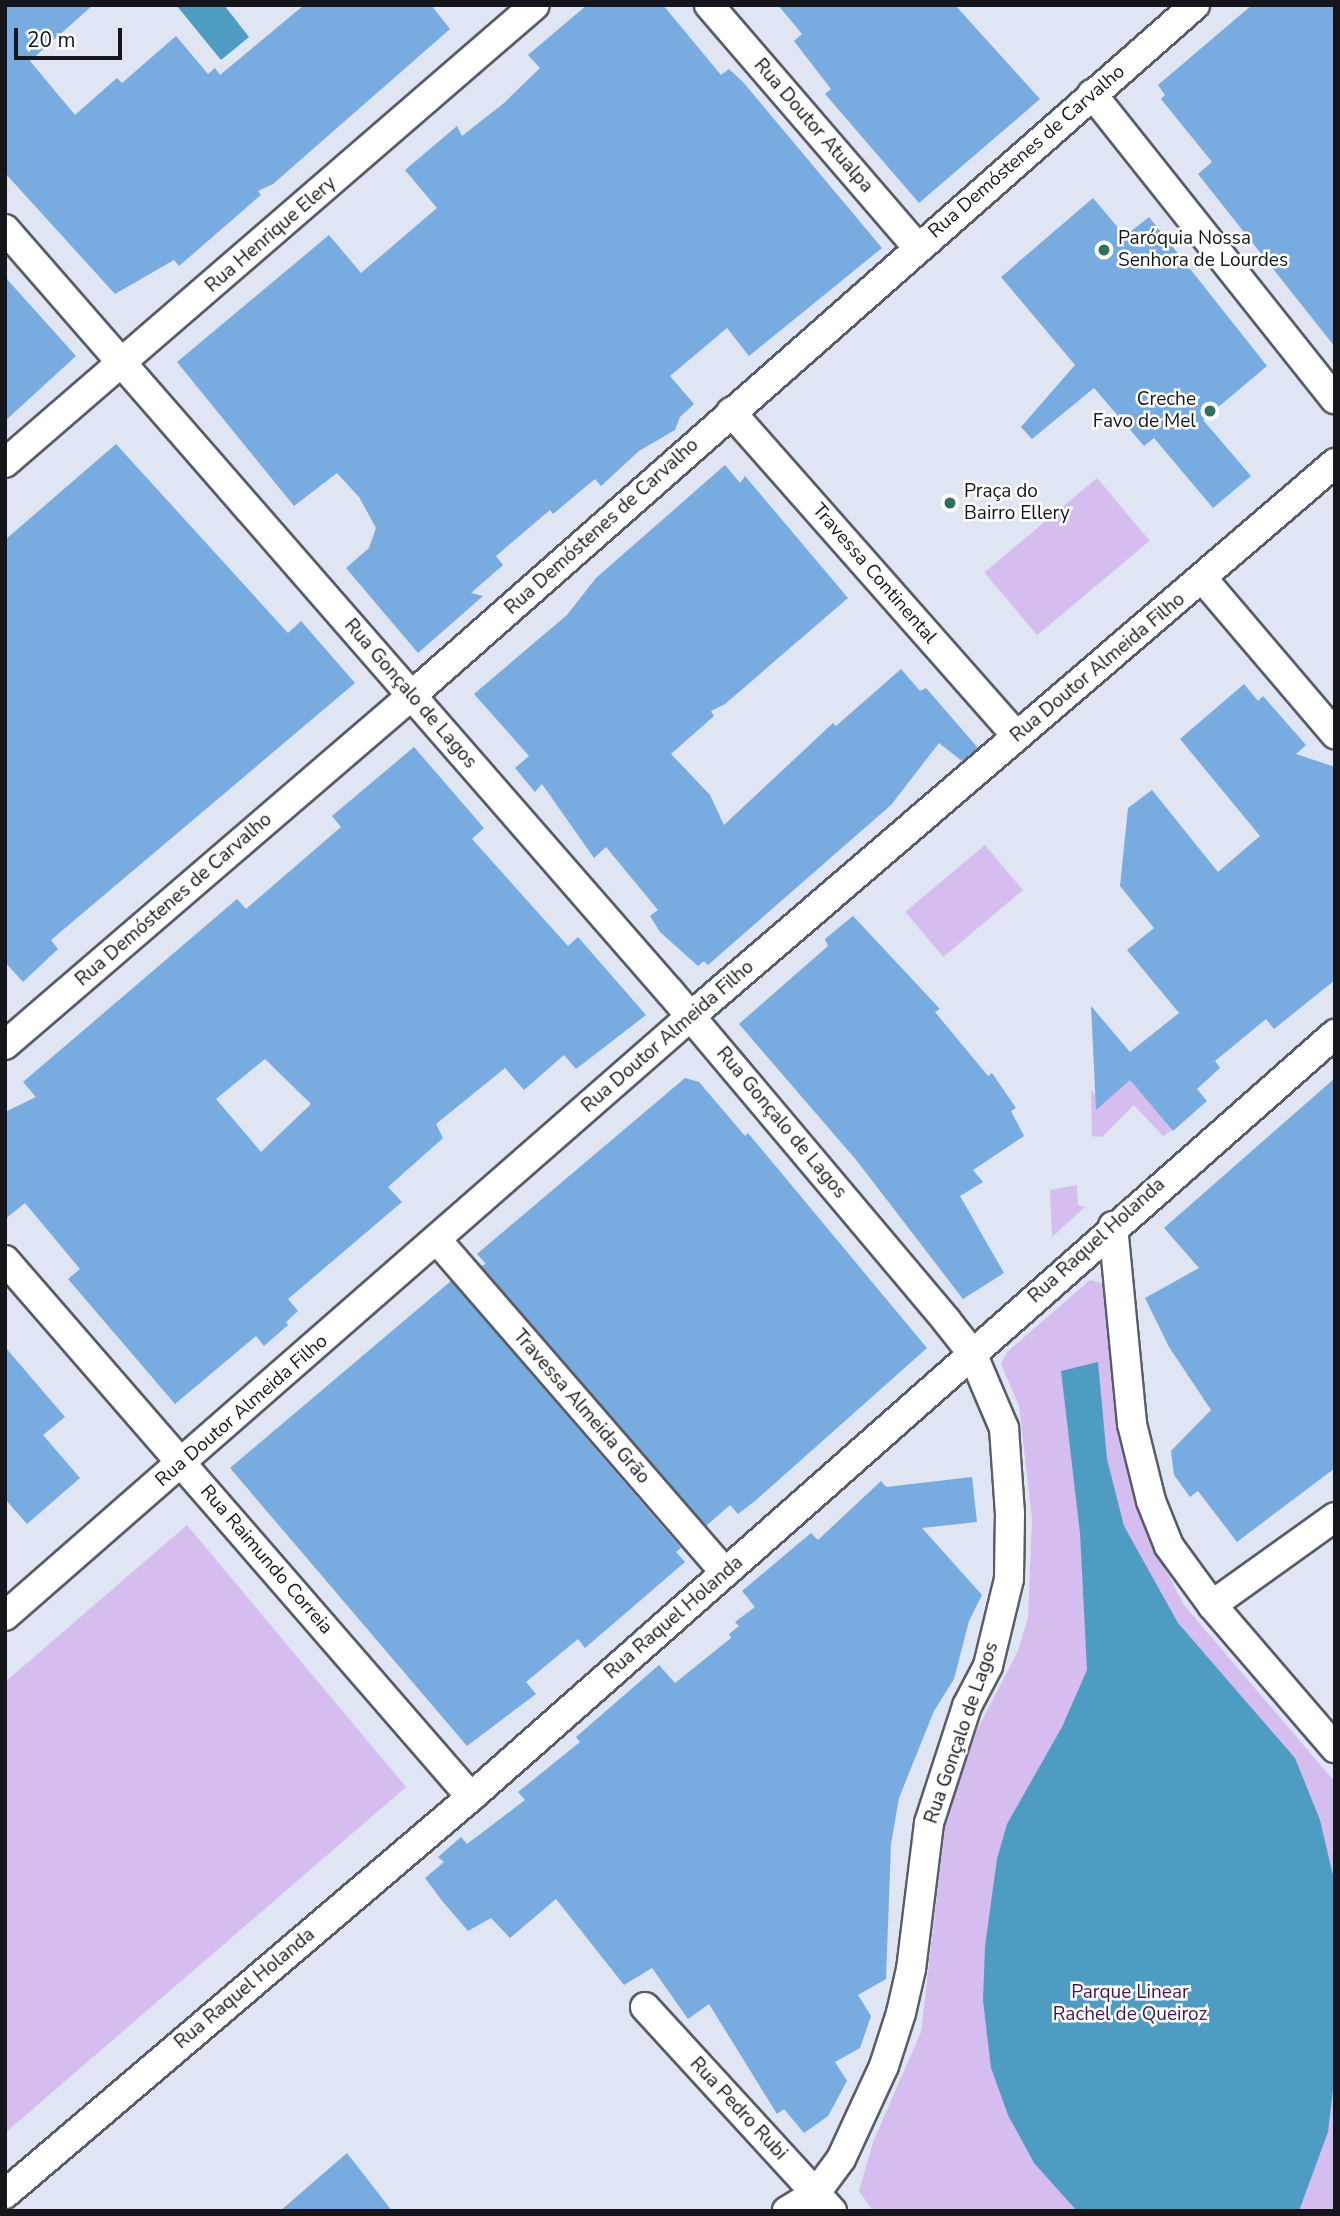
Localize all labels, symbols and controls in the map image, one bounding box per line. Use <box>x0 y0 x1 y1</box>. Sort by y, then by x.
scale bar <box>18 14 126 58</box>
text: 20 m <box>27 26 76 54</box>
street label: Rua Doutor Atualpa <box>749 54 877 198</box>
street label: Rua Demóstenes de Carvalho <box>924 61 1130 243</box>
street label: Rua Henrique Elery <box>201 172 341 298</box>
place label: Paróquia Nossa Senhora de Lourdes <box>1118 228 1288 272</box>
marker: Paróquia Nossa Senhora de Lourdes <box>1096 242 1112 258</box>
place label: Creche Favo de Mel <box>1093 389 1196 433</box>
marker: Creche Favo de Mel <box>1202 403 1218 419</box>
street label: Rua Demóstenes de Carvalho <box>501 434 703 620</box>
place label: Praça do Bairro Ellery <box>964 481 1070 525</box>
marker: Praça do Bairro Ellery <box>942 495 958 511</box>
street label: Travessa Continental <box>807 499 941 649</box>
street label: Rua Doutor Almeida Filho <box>1006 588 1190 748</box>
street label: Rua Gonçalo de Lagos <box>339 615 481 773</box>
street label: Rua Demóstenes de Carvalho <box>71 809 277 991</box>
street label: Rua Doutor Almeida Filho <box>577 956 759 1118</box>
street label: Rua Gonçalo de Lagos <box>711 1043 851 1203</box>
street label: Rua Raquel Holanda <box>1024 1174 1170 1308</box>
street label: Travessa Almeida Grão <box>508 1325 654 1489</box>
street label: Rua Doutor Almeida Filho <box>151 1330 333 1492</box>
street label: Rua Raimundo Correia <box>195 1481 337 1639</box>
street label: Rua Raquel Holanda <box>600 1552 748 1684</box>
street label: Rua Gonçalo de Lagos <box>920 1639 1004 1827</box>
street label: Rua Raquel Holanda <box>170 1924 320 2054</box>
park label: Parque Linear Rachel de Queiroz <box>1053 1982 1207 2026</box>
street label: Rua Pedro Rubi <box>685 2053 791 2165</box>

